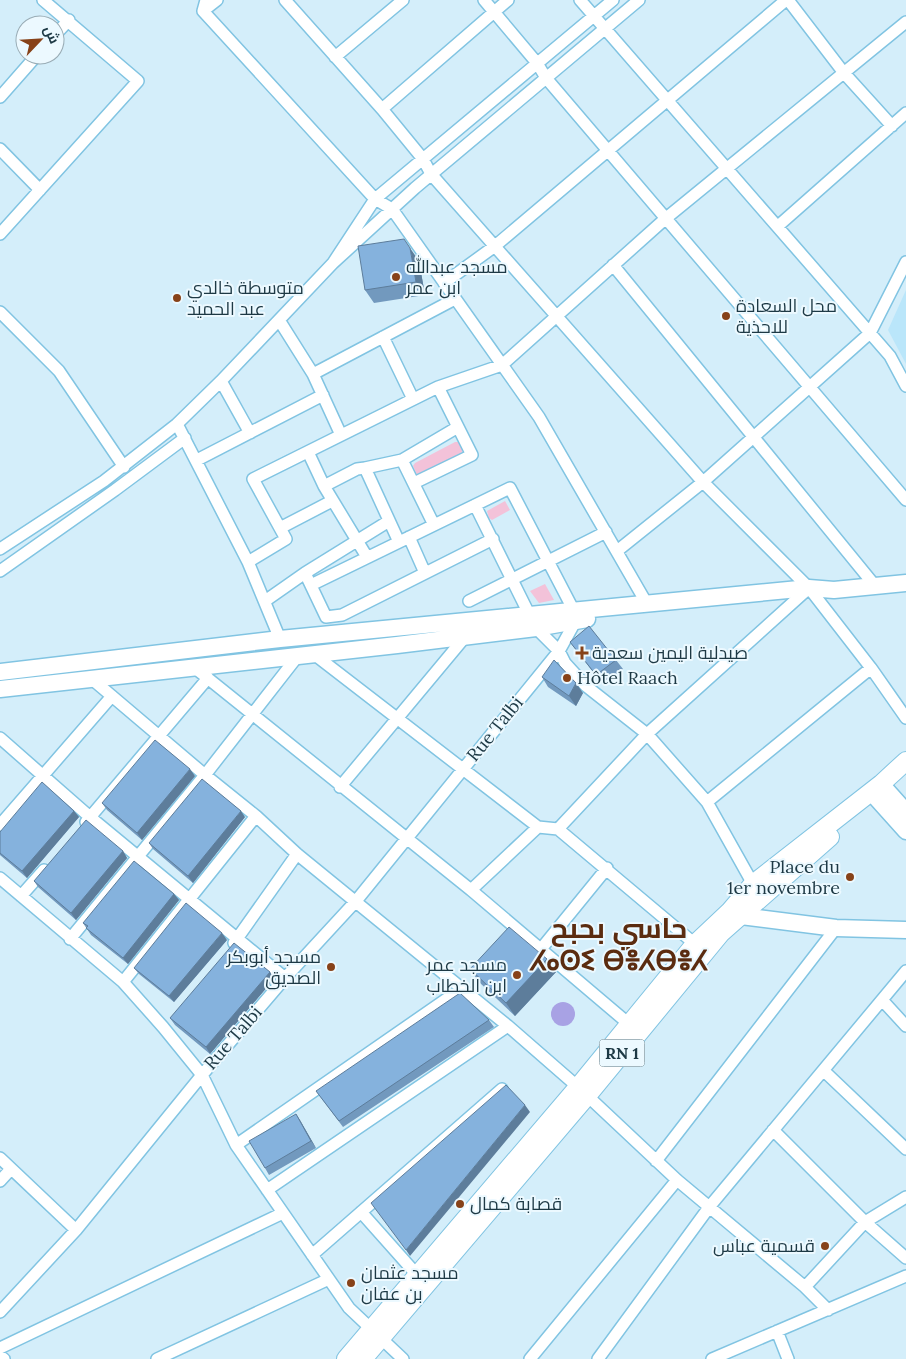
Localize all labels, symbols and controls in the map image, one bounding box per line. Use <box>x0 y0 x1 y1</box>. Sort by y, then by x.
north arrow <box>15 15 65 65</box>
text: ش <box>40 23 64 46</box>
place label: مسجد عبدالله ابن عمر <box>405 255 508 299</box>
marker: مسجد عبدالله ابن عمر <box>390 271 402 283</box>
place label: متوسطة خالدي عبد الحميد <box>187 276 304 320</box>
marker: متوسطة خالدي عبد الحميد <box>171 292 183 304</box>
place label: محل السعادة للاحذية <box>736 294 837 338</box>
marker: محل السعادة للاحذية <box>720 310 732 322</box>
place label: صيدلية اليمين سعدية <box>592 641 748 664</box>
marker: صيدلية اليمين سعدية <box>576 647 588 659</box>
place label: Hôtel Raach <box>577 666 678 689</box>
marker: Hôtel Raach <box>561 672 573 684</box>
street label: Rue Talbi <box>461 691 528 766</box>
place label: Place du 1er novembre <box>727 855 840 899</box>
marker: Place du 1er novembre <box>844 871 856 883</box>
district label: حاسي بحبح ⵃⴰⵙⵉ ⴱⴻⵃⴱⴻⵃ <box>529 910 708 978</box>
place label: مسجد أبوبكر الصديق <box>226 945 321 990</box>
place label: مسجد عمر ابن الخطاب <box>426 953 507 997</box>
marker: مسجد أبوبكر الصديق <box>325 961 337 973</box>
marker: مسجد عمر ابن الخطاب <box>511 969 523 981</box>
street label: Rue Talbi <box>199 1001 267 1074</box>
road number: RN 1 <box>600 1040 644 1066</box>
place label: قصابة كمال <box>470 1192 562 1215</box>
marker: قصابة كمال <box>454 1198 466 1210</box>
place label: قسمية عباس <box>713 1234 815 1257</box>
marker: قسمية عباس <box>819 1240 831 1252</box>
place label: مسجد عثمان بن عفان <box>361 1261 459 1305</box>
marker: مسجد عثمان بن عفان <box>345 1277 357 1289</box>

